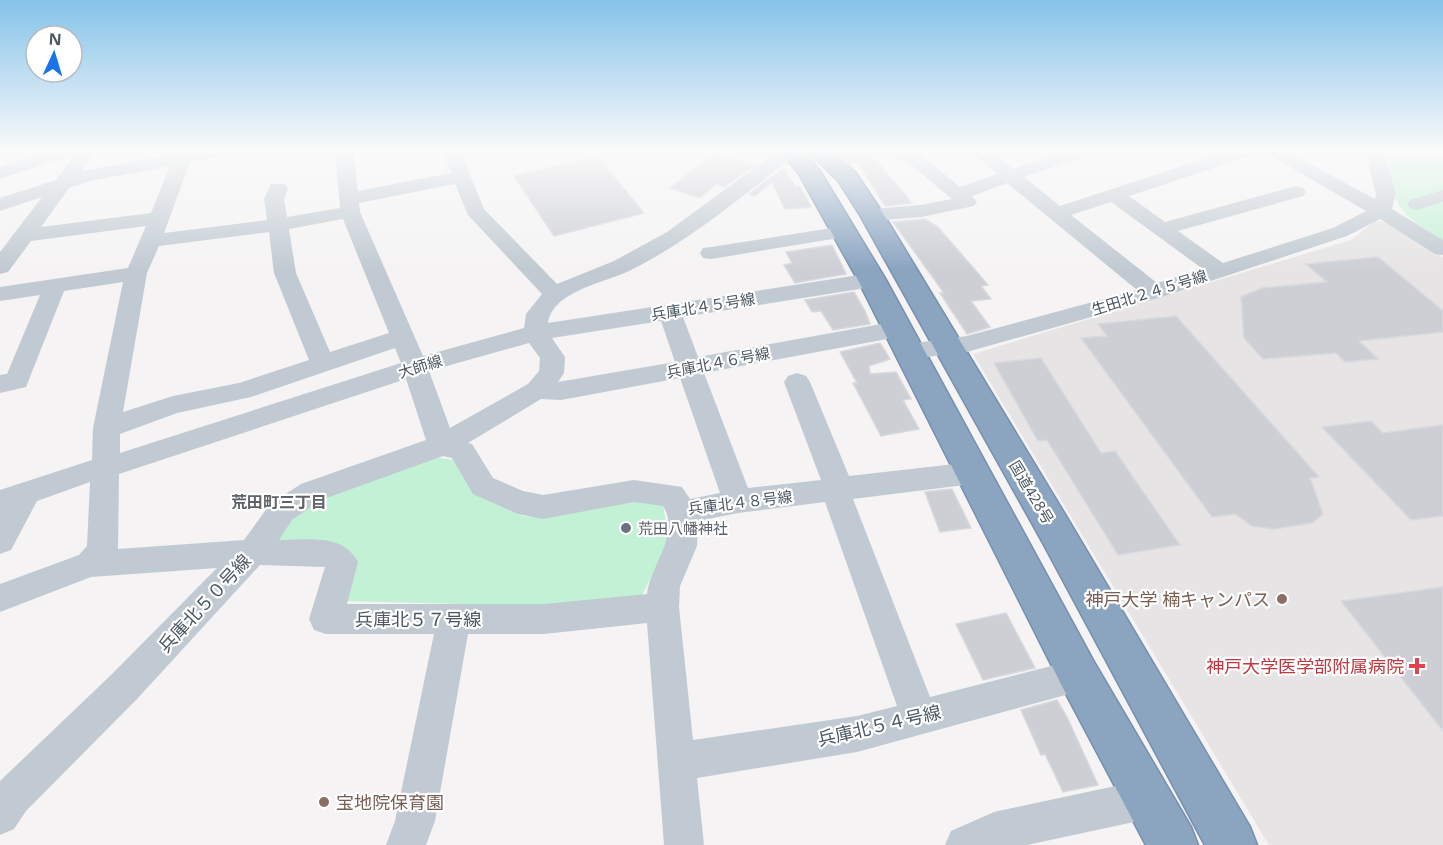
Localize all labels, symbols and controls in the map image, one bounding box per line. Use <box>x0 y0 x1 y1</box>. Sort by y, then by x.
north arrow <box>24 24 84 84</box>
text: N <box>48 28 62 50</box>
street label: 生田北２４５号線 <box>1089 265 1209 319</box>
street label: 兵庫北４５号線 <box>650 288 756 324</box>
street label: 兵庫北４６号線 <box>665 342 771 382</box>
street label: 大師線 <box>396 350 444 382</box>
street label: 国道428号 <box>1005 457 1059 527</box>
street label: 兵庫北４８号線 <box>687 486 793 518</box>
district label: 荒田町三丁目 <box>231 491 327 513</box>
place label: 荒田八幡神社 <box>638 518 728 538</box>
marker: 荒田八幡神社 <box>619 521 633 535</box>
street label: 兵庫北５０号線 <box>152 549 256 657</box>
place label: 神戸大学 楠キャンパス <box>1085 587 1270 611</box>
marker: 神戸大学 楠キャンパス <box>1275 592 1289 606</box>
street label: 兵庫北５７号線 <box>355 607 481 631</box>
place label: 神戸大学医学部附属病院 <box>1206 654 1404 678</box>
marker: 神戸大学医学部附属病院 <box>1408 657 1426 675</box>
street label: 兵庫北５４号線 <box>815 699 943 751</box>
place label: 宝地院保育園 <box>336 790 444 814</box>
marker: 宝地院保育園 <box>317 795 331 809</box>

